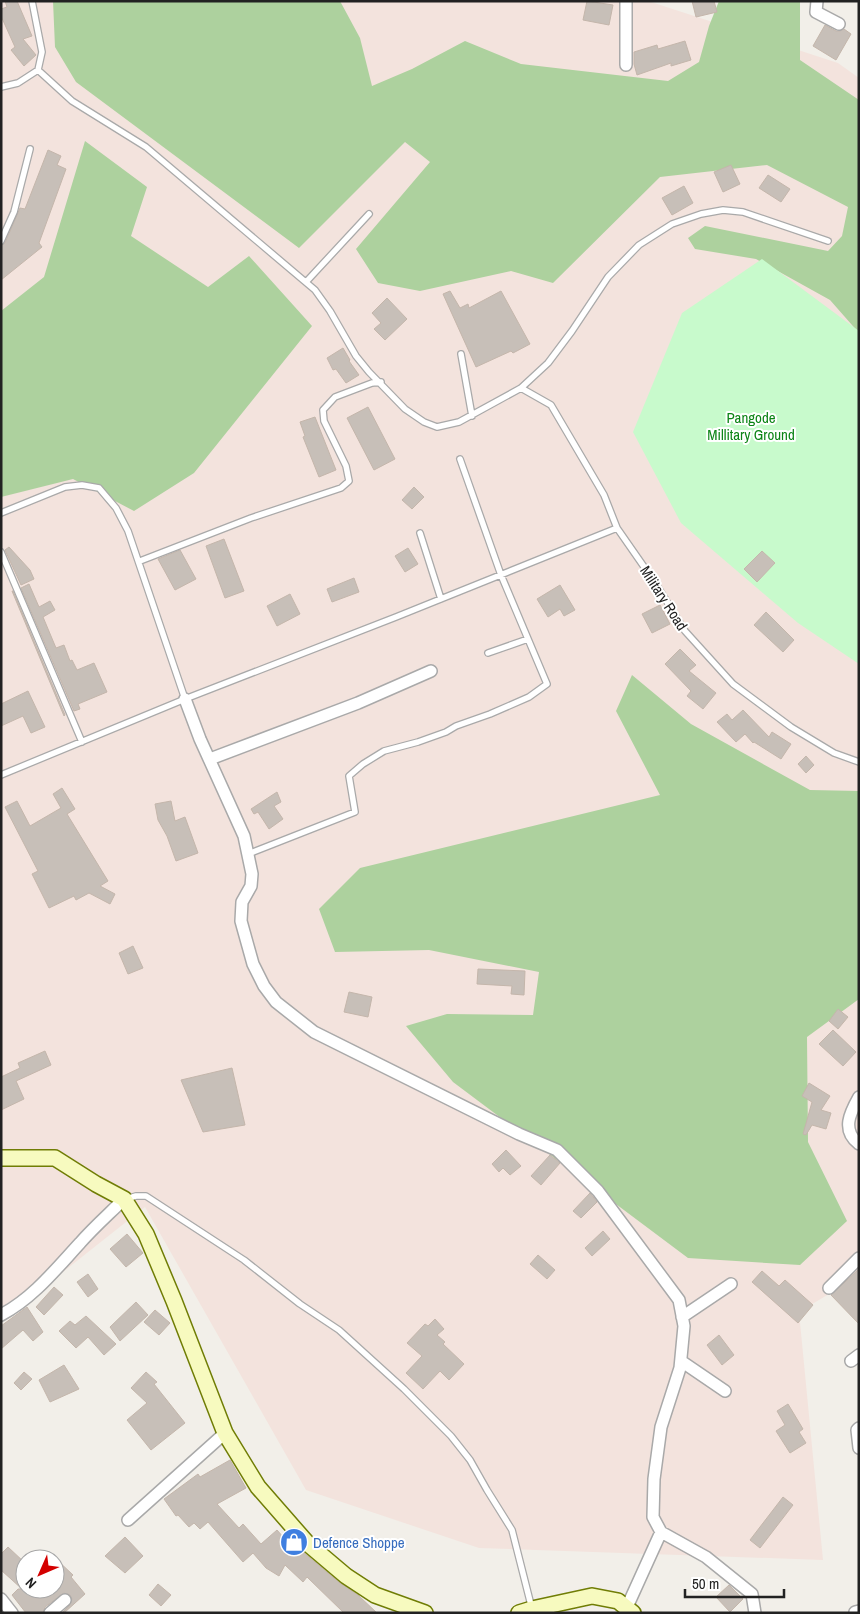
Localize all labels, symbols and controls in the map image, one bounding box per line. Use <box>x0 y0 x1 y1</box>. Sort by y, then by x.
park label: Pangode Millitary Ground <box>707 407 795 445</box>
street label: Military Road <box>635 562 693 634</box>
shop icon: Defence Shoppe <box>279 1527 309 1557</box>
place label: Defence Shoppe <box>313 1532 405 1553</box>
north arrow <box>15 1549 65 1599</box>
scale bar <box>685 1566 784 1598</box>
text: 50 m <box>692 1573 719 1594</box>
text: N <box>22 1574 40 1592</box>

